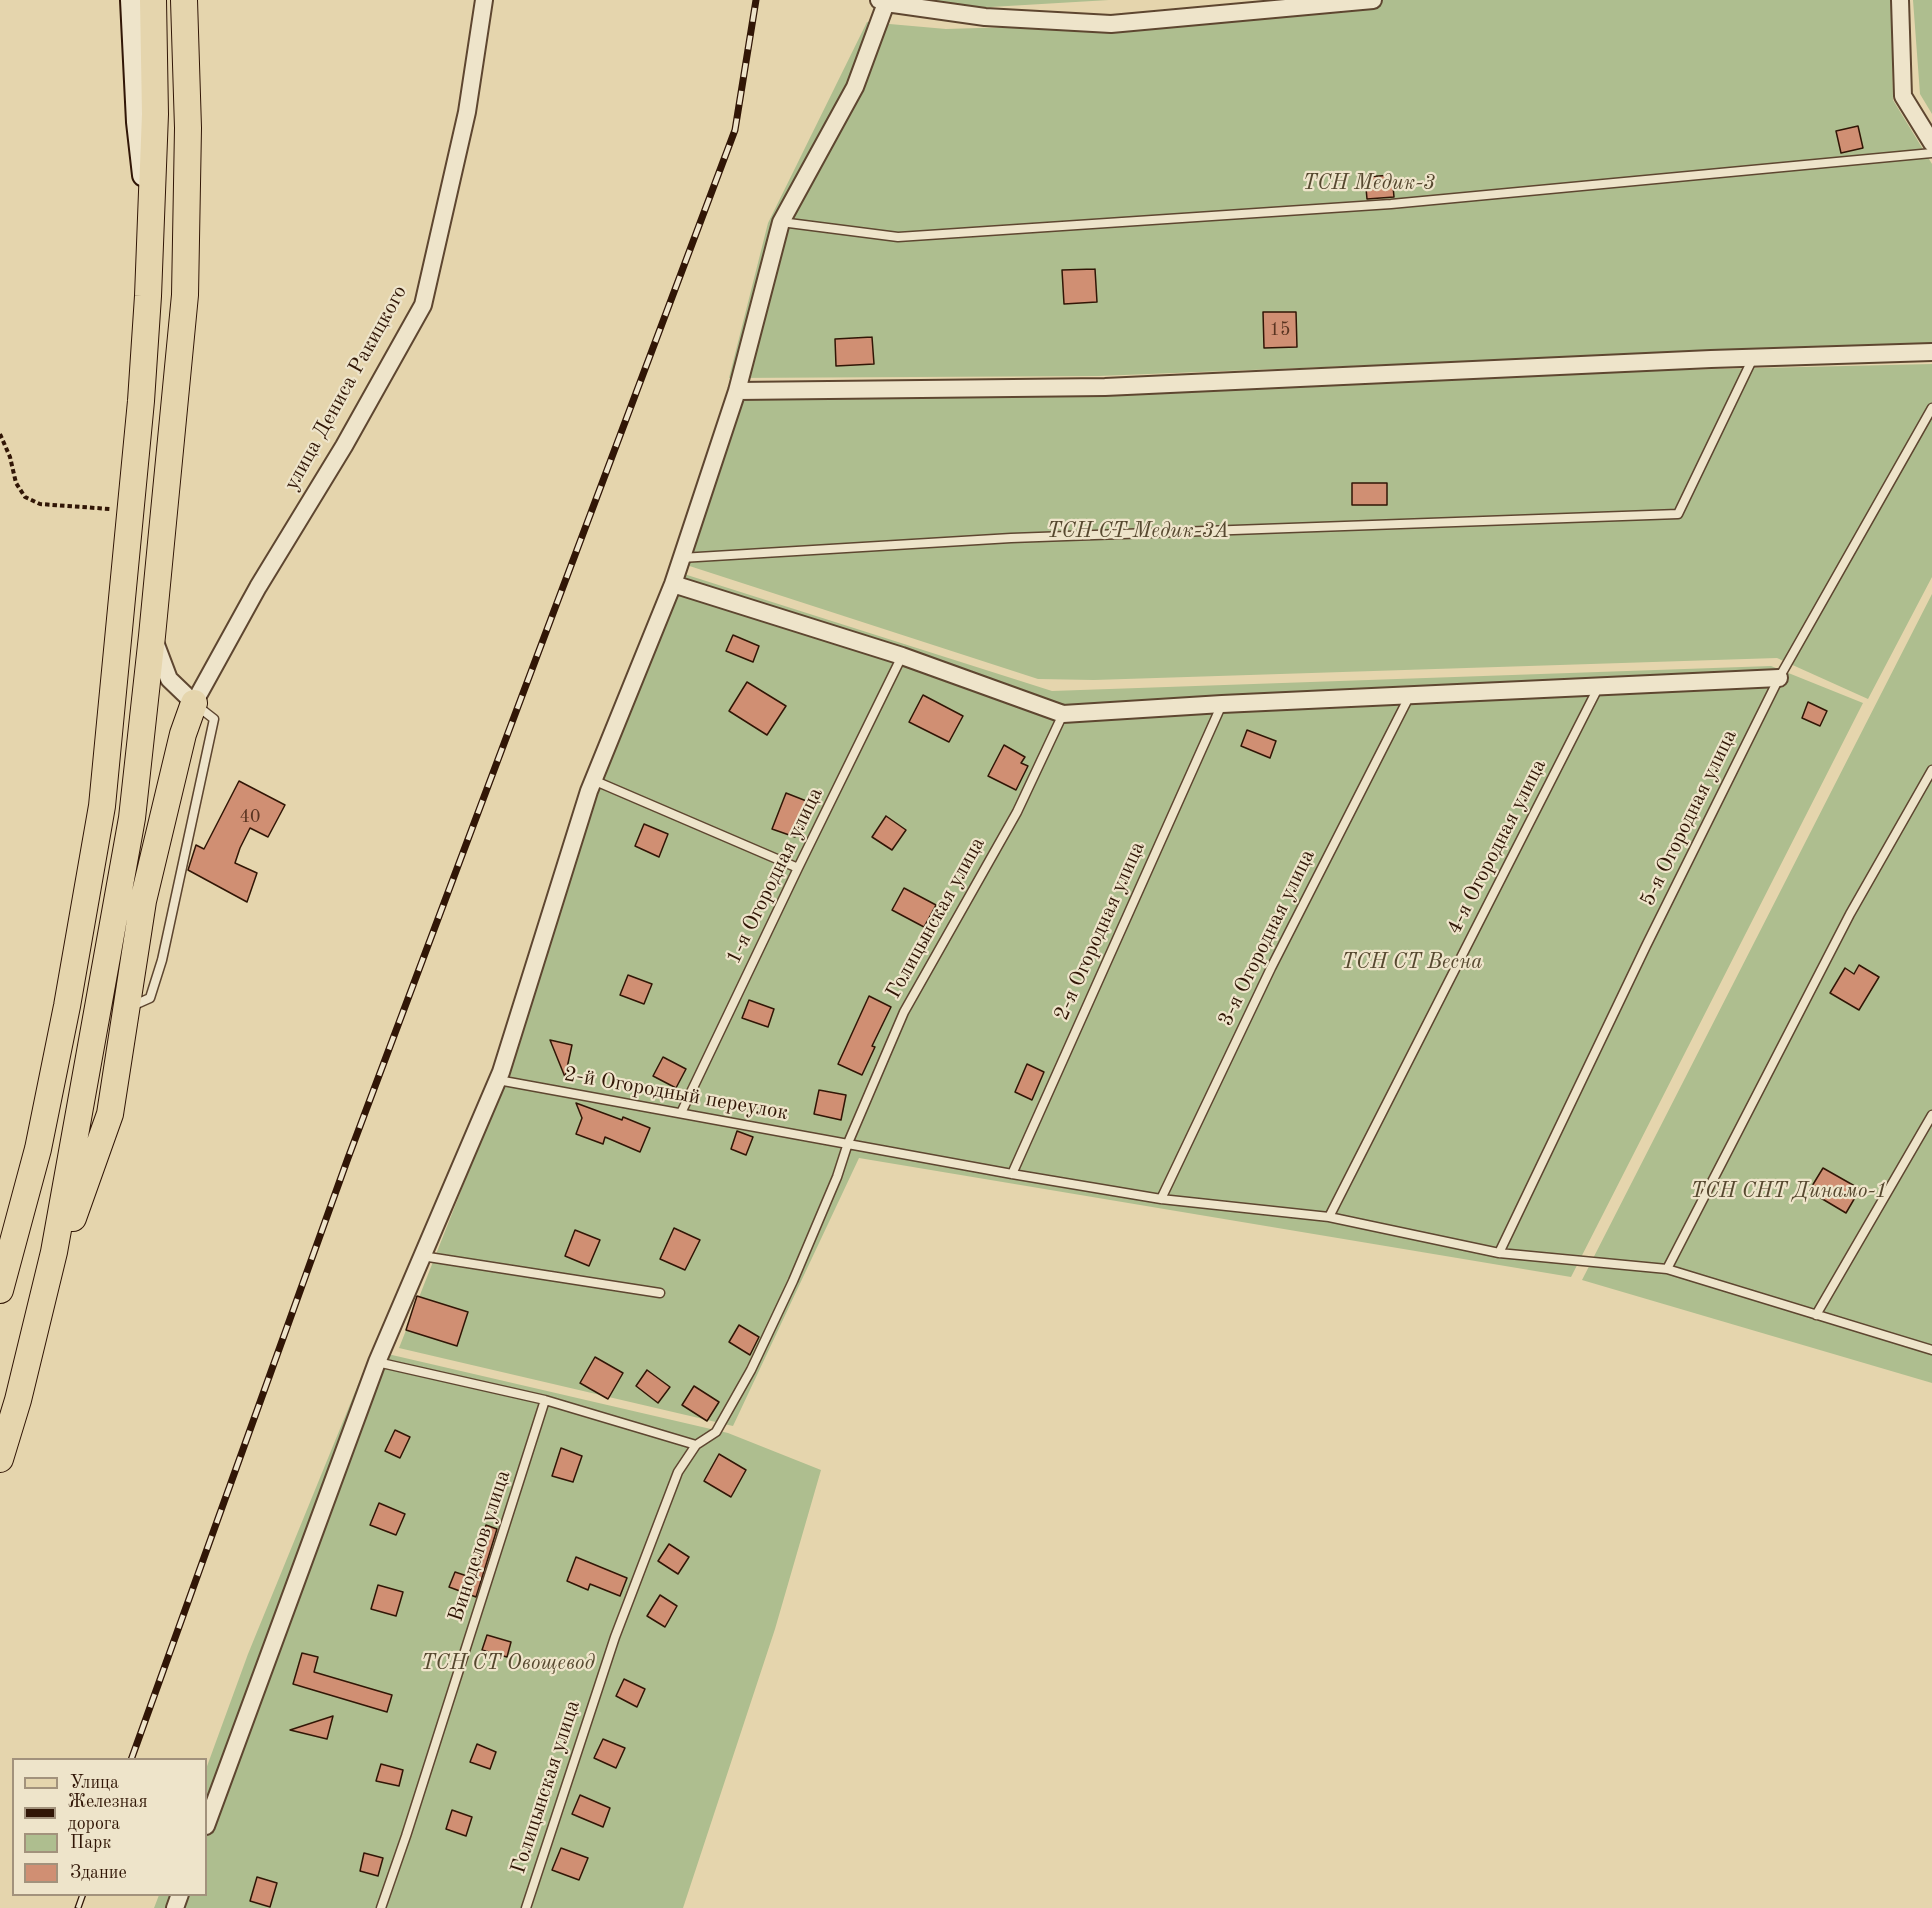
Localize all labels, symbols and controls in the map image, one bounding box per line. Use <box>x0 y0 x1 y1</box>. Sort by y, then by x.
park label: ТСН Медик-3 <box>1303 170 1435 196</box>
street label: улица Дениса Ракицкого <box>279 281 413 495</box>
house number: 15 <box>1270 319 1290 341</box>
park label: ТСН СТ Медик-3А <box>1047 518 1229 544</box>
street label: 5-я Огородная улица <box>1635 726 1743 910</box>
street label: 4-я Огородная улица <box>1442 755 1552 939</box>
street label: 1-я Огородная улица <box>721 784 829 968</box>
house number: 40 <box>240 806 260 828</box>
street label: Голицынская улица <box>881 833 991 1003</box>
street label: 2-я Огородная улица <box>1049 838 1151 1024</box>
street label: 3-я Огородная улица <box>1213 846 1321 1030</box>
park label: ТСН СТ Весна <box>1342 949 1482 975</box>
street label: 2-й Огородный переулок <box>562 1062 790 1126</box>
park label: ТСН СНТ Динамо-1 <box>1691 1178 1887 1204</box>
street label: Виноделов улица <box>444 1467 516 1625</box>
park label: ТСН СТ Овощевод <box>421 1650 595 1676</box>
street label: Голицынская улица <box>506 1697 586 1877</box>
legend <box>12 1758 207 1896</box>
text: Улица <box>70 1774 119 1792</box>
text: Железная дорога <box>68 1793 148 1833</box>
text: Парк <box>70 1834 111 1852</box>
text: Здание <box>70 1864 127 1882</box>

